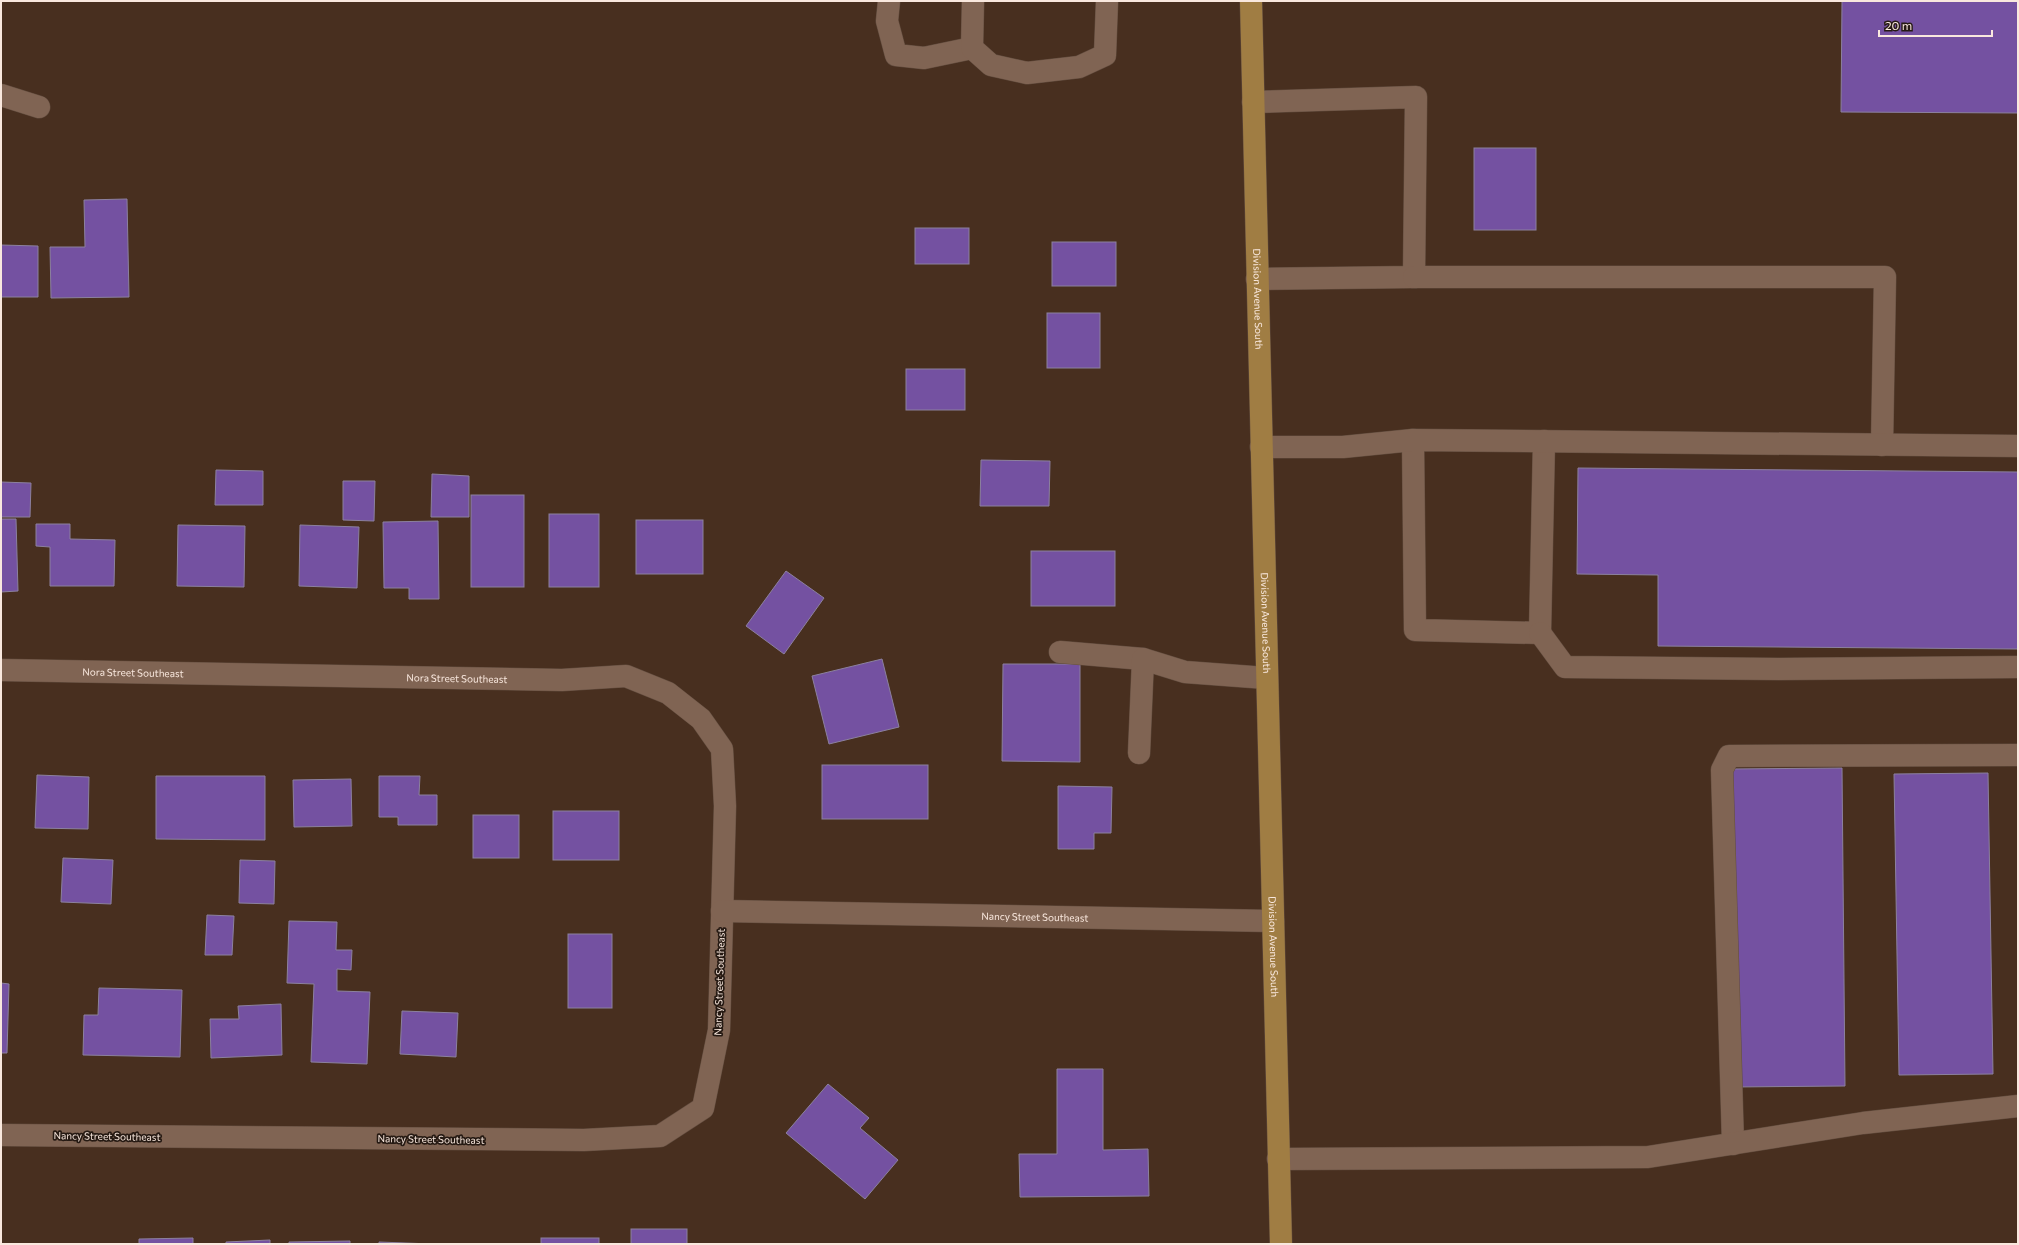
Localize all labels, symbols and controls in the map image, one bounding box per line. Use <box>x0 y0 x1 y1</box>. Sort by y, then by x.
scale bar <box>1879 12 1992 38</box>
text: 20 m <box>1885 18 1912 32</box>
street label: Division Avenue South <box>1251 248 1265 350</box>
street label: Division Avenue South <box>1259 572 1273 673</box>
street label: Nora Street Southeast <box>82 665 184 679</box>
street label: Nora Street Southeast <box>406 671 508 685</box>
street label: Division Avenue South <box>1267 896 1281 997</box>
street label: Nancy Street Southeast <box>981 910 1089 924</box>
street label: Nancy Street Southeast <box>711 928 727 1036</box>
street label: Nancy Street Southeast <box>53 1129 161 1143</box>
street label: Nancy Street Southeast <box>377 1132 485 1146</box>

